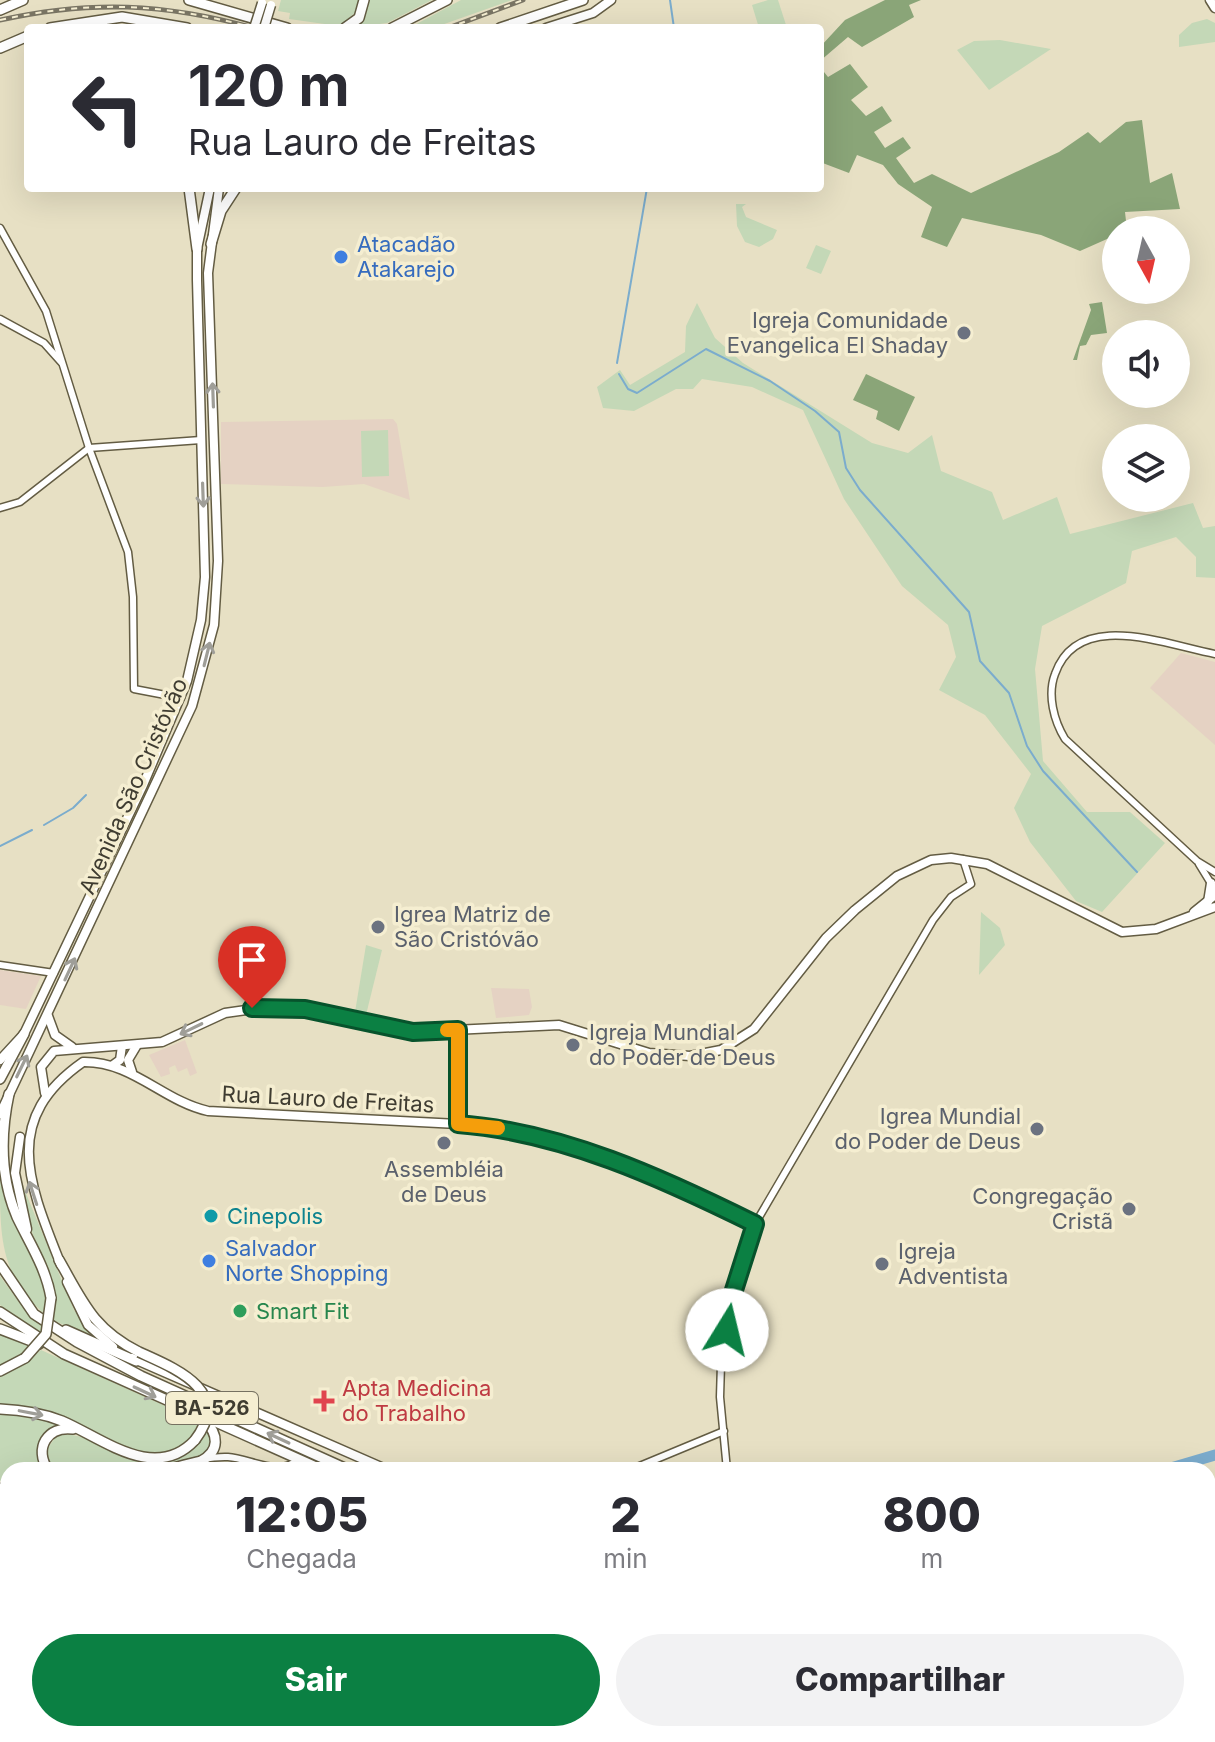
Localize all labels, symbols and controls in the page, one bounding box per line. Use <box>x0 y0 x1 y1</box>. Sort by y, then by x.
text: 120 m <box>188 52 350 120</box>
icon: left <box>56 56 160 160</box>
text: Rua Lauro de Freitas <box>188 120 537 164</box>
north arrow <box>1102 216 1190 304</box>
map controls <box>1102 216 1190 512</box>
place label: Atacadão Atakarejo <box>357 231 456 282</box>
marker: Atacadão Atakarejo <box>332 248 350 266</box>
place label: Igreja Comunidade Evangelica El Shaday <box>727 307 948 358</box>
button: sound <box>1102 320 1190 408</box>
marker: Igreja Comunidade Evangelica El Shaday <box>955 324 973 342</box>
one-way arrow <box>205 382 220 409</box>
button: layers <box>1102 424 1190 512</box>
one-way arrow <box>195 481 210 508</box>
one-way arrow <box>200 642 215 668</box>
street label: Avenida São Cristóvão <box>74 674 192 898</box>
place label: Igrea Matriz de São Cristóvão <box>394 901 551 952</box>
marker: Igrea Matriz de São Cristóvão <box>369 918 387 936</box>
pin <box>218 926 286 1008</box>
icon: arrive <box>230 938 274 982</box>
one-way arrow <box>63 957 78 981</box>
place label: Igreja Mundial do Poder de Deus <box>589 1019 776 1070</box>
one-way arrow <box>180 1022 204 1037</box>
marker: Igreja Mundial do Poder de Deus <box>564 1036 582 1054</box>
one-way arrow <box>15 1055 30 1079</box>
street label: Rua Lauro de Freitas <box>221 1080 435 1118</box>
place label: Igrea Mundial do Poder de Deus <box>834 1103 1021 1154</box>
marker: Igrea Mundial do Poder de Deus <box>1028 1120 1046 1138</box>
marker: Assembléia de Deus <box>435 1134 453 1152</box>
place label: Assembléia de Deus <box>384 1156 504 1207</box>
one-way arrow <box>24 1180 39 1205</box>
place label: Congregação Cristã <box>972 1183 1113 1234</box>
marker: Congregação Cristã <box>1120 1200 1138 1218</box>
place label: Cinepolis <box>227 1203 323 1229</box>
marker: Cinepolis <box>202 1207 220 1225</box>
place label: Salvador Norte Shopping <box>225 1235 388 1286</box>
place label: Igreja Adventista <box>898 1238 1008 1289</box>
marker: Salvador Norte Shopping <box>200 1252 218 1270</box>
marker: Igreja Adventista <box>873 1255 891 1273</box>
position arrow <box>685 1288 769 1372</box>
place label: Smart Fit <box>256 1298 349 1324</box>
marker: Smart Fit <box>231 1302 249 1320</box>
place label: Apta Medicina do Trabalho <box>342 1375 491 1426</box>
one-way arrow <box>133 1385 157 1400</box>
marker: Apta Medicina do Trabalho <box>313 1390 335 1412</box>
road number: BA-526 <box>166 1392 258 1424</box>
one-way arrow <box>18 1406 43 1421</box>
one-way arrow <box>267 1429 291 1444</box>
text: 12:05 <box>235 1485 368 1544</box>
text: 2 <box>610 1485 641 1544</box>
text: 800 <box>883 1485 981 1544</box>
text: Chegada <box>246 1543 357 1574</box>
text: min <box>603 1543 648 1574</box>
text: m <box>920 1543 943 1574</box>
button: Sair <box>32 1634 600 1726</box>
button: Compartilhar <box>616 1634 1184 1726</box>

